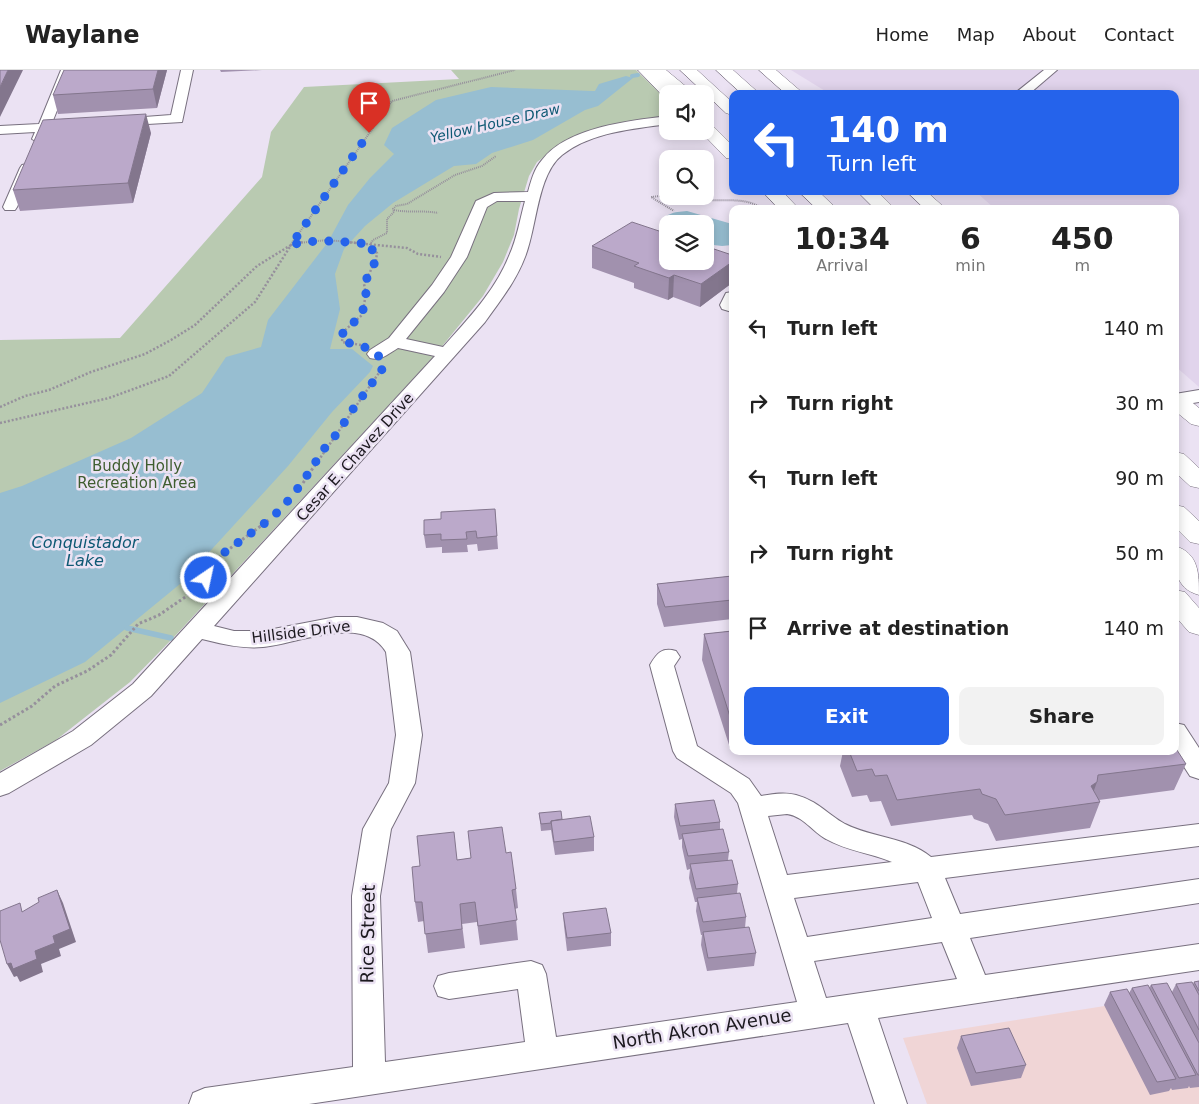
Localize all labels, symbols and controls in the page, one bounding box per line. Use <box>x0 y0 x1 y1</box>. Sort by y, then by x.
text: Waylane <box>25 21 140 49</box>
text: Home <box>876 24 929 45</box>
text: Map <box>957 24 995 45</box>
text: About <box>1023 24 1076 45</box>
text: Contact <box>1104 24 1174 45</box>
pin <box>348 82 390 133</box>
map controls <box>659 85 714 270</box>
button: sound <box>659 85 714 140</box>
icon: arrive <box>355 89 383 117</box>
water label: Yellow House Draw <box>429 100 562 146</box>
icon: left <box>744 110 809 175</box>
text: 140 m <box>827 110 949 150</box>
button: search <box>659 150 714 205</box>
text: Turn left <box>827 151 916 176</box>
button: layers <box>659 215 714 270</box>
text: 10:34 <box>794 221 890 256</box>
text: 6 <box>960 221 981 256</box>
text: 450 <box>1051 221 1114 256</box>
text: Arrival <box>816 256 868 275</box>
text: min <box>955 256 986 275</box>
text: m <box>1074 256 1090 275</box>
icon: left <box>744 314 772 342</box>
text: Turn left <box>787 317 878 339</box>
text: 140 m <box>1103 317 1164 339</box>
street label: Cesar E. Chavez Drive <box>293 389 417 525</box>
icon: right <box>744 389 772 417</box>
text: Turn right <box>787 392 893 414</box>
text: 30 m <box>1115 392 1164 414</box>
park label: Buddy Holly Recreation Area <box>77 457 197 492</box>
icon: left <box>744 464 772 492</box>
text: Turn left <box>787 467 878 489</box>
text: 90 m <box>1115 467 1164 489</box>
water label: Conquistador Lake <box>32 533 140 570</box>
icon: right <box>744 539 772 567</box>
text: Turn right <box>787 542 893 564</box>
text: 50 m <box>1115 542 1164 564</box>
position arrow <box>179 551 231 603</box>
icon: arrive <box>744 614 772 642</box>
street label: Hillside Drive <box>251 617 351 647</box>
text: Arrive at destination <box>787 617 1009 639</box>
text: 140 m <box>1103 617 1164 639</box>
button: Exit <box>744 687 949 745</box>
button: Share <box>959 687 1164 745</box>
street label: Rice Street <box>356 884 379 984</box>
street label: North Akron Avenue <box>611 1004 793 1053</box>

